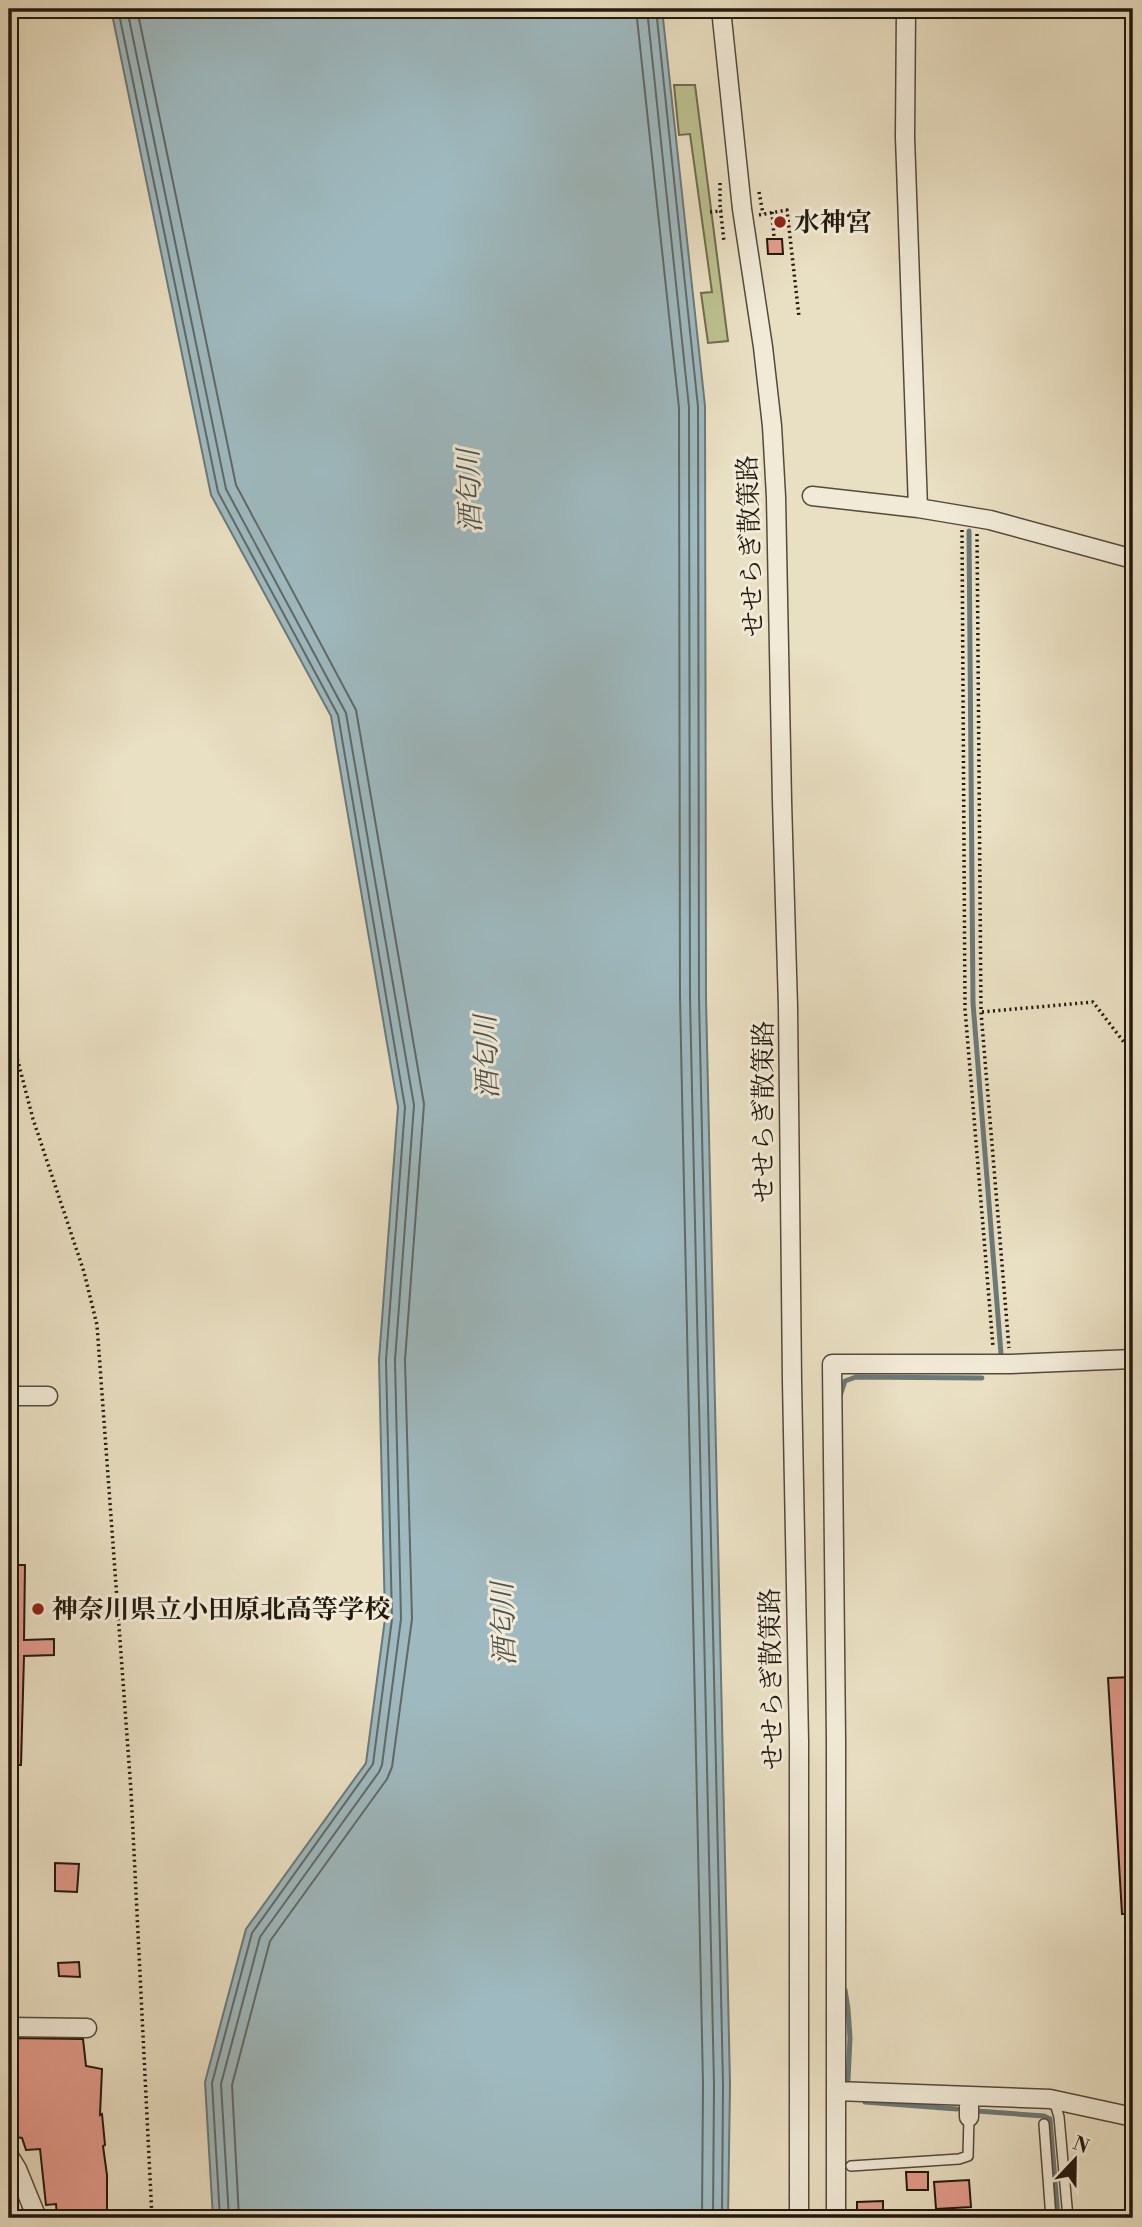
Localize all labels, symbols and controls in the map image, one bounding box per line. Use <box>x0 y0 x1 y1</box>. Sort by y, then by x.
place label: 水神宮 <box>794 207 872 239</box>
marker: 水神宮 <box>772 214 788 230</box>
water label: 酒匂川 <box>451 445 489 534</box>
street label: せせらぎ散策路 <box>732 454 770 637</box>
water label: 酒匂川 <box>468 1011 506 1100</box>
street label: せせらぎ散策路 <box>748 1021 780 1203</box>
water label: 酒匂川 <box>485 1578 523 1667</box>
street label: せせらぎ散策路 <box>754 1588 790 1770</box>
place label: 神奈川県立小田原北高等学校 <box>52 1594 390 1626</box>
marker: 神奈川県立小田原北高等学校 <box>30 1601 46 1617</box>
north arrow <box>1040 2126 1110 2196</box>
text: N <box>1070 2131 1092 2159</box>

